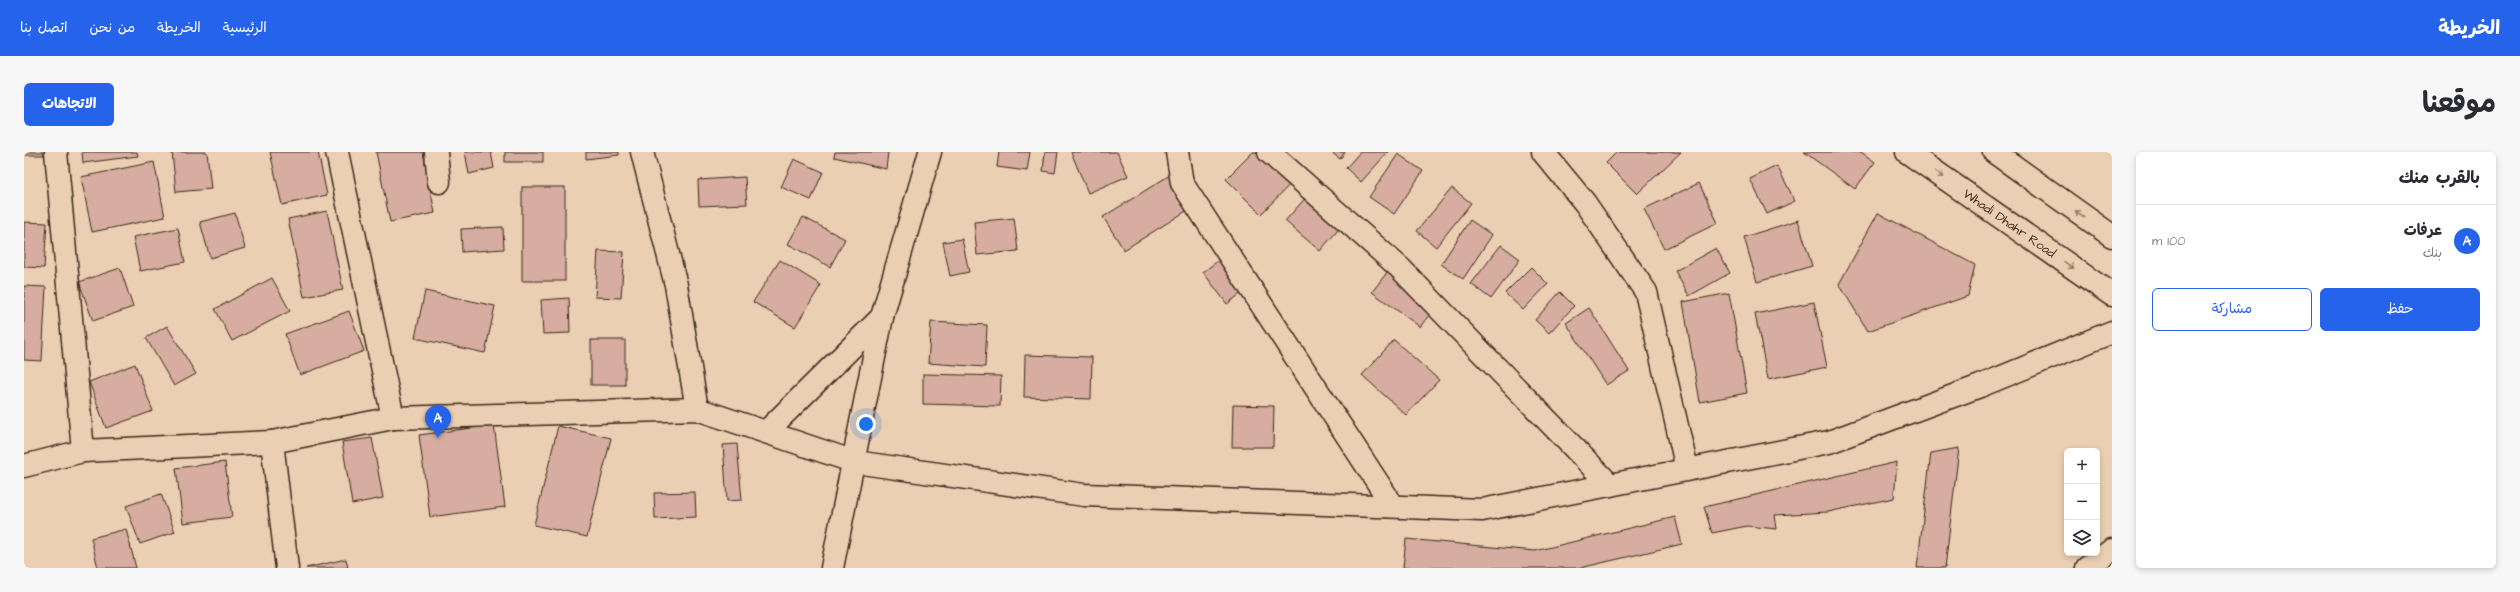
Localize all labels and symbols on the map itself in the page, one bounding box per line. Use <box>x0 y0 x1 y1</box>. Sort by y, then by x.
one-way arrow <box>1934 170 1945 178</box>
street label: Whadi Dhahr Road <box>1960 185 2060 262</box>
one-way arrow <box>2075 210 2086 218</box>
one-way arrow <box>2063 261 2074 269</box>
pin: A <box>425 405 451 438</box>
your location <box>856 414 876 434</box>

